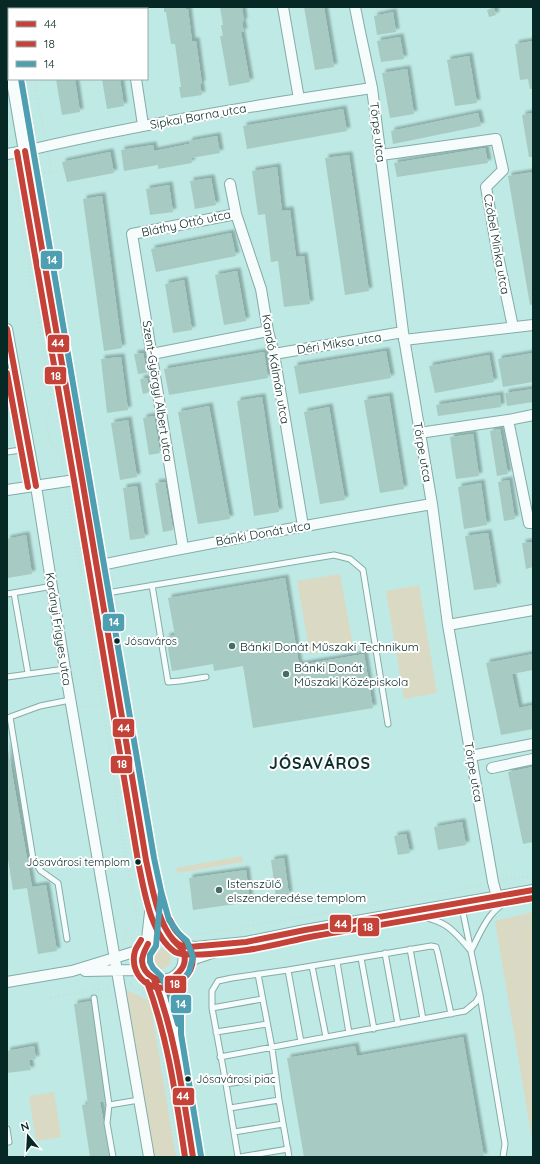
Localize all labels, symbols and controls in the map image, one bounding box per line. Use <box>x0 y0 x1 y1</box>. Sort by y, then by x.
legend <box>8 8 148 80</box>
text: 44 <box>44 16 57 31</box>
text: 18 <box>44 36 55 51</box>
text: 14 <box>44 56 55 71</box>
street label: Sipkai Barna utca <box>149 100 247 132</box>
street label: Törpe utca <box>367 101 389 163</box>
street label: Czóbel Minka utca <box>481 193 513 295</box>
street label: Bláthy Ottó utca <box>140 206 232 240</box>
line badge: 14 <box>40 250 63 270</box>
text: 14 <box>47 253 58 267</box>
street label: Kandó Kálmán utca <box>259 313 293 425</box>
street label: Szent-Györgyi Albert utca <box>139 319 177 463</box>
street label: Déri Miksa utca <box>296 329 382 357</box>
line badge: 44 <box>47 334 70 353</box>
text: 44 <box>52 336 65 350</box>
line badge: 18 <box>44 366 67 385</box>
text: 18 <box>51 369 61 383</box>
street label: Törpe utca <box>410 421 436 483</box>
street label: Bánki Donát utca <box>214 517 312 549</box>
street label: Korányi Frigyes utca <box>43 571 75 687</box>
line badge: 14 <box>102 613 125 632</box>
text: 14 <box>109 615 120 629</box>
place label: Jósaváros <box>124 634 177 648</box>
marker: Jósaváros <box>112 636 122 646</box>
place label: Bánki Donát Műszaki Technikum <box>240 639 419 654</box>
marker: Bánki Donát Műszaki Technikum <box>227 641 237 651</box>
place label: Bánki Donát Műszaki Középiskola <box>294 660 408 689</box>
marker: Bánki Donát Műszaki Középiskola <box>281 669 291 679</box>
line badge: 44 <box>112 718 135 738</box>
text: 44 <box>118 721 131 735</box>
street label: Törpe utca <box>461 741 487 803</box>
district label: JÓSAVÁROS <box>269 753 371 773</box>
line badge: 18 <box>110 755 133 774</box>
text: 18 <box>117 757 127 771</box>
place label: Jósavárosi templom <box>26 855 130 869</box>
marker: Jósavárosi templom <box>133 857 143 867</box>
place label: Istenszülő elszenderedése templom <box>227 876 366 905</box>
marker: Istenszülő elszenderedése templom <box>214 885 224 895</box>
line badge: 44 <box>329 914 352 933</box>
text: 44 <box>335 917 348 931</box>
line badge: 18 <box>357 917 380 937</box>
text: 18 <box>363 920 373 934</box>
line badge: 18 <box>164 975 187 994</box>
text: 18 <box>170 977 180 991</box>
line badge: 14 <box>170 994 192 1014</box>
text: 14 <box>176 997 187 1011</box>
place label: Jósavárosi piac <box>196 1072 276 1086</box>
marker: Jósavárosi piac <box>183 1074 193 1084</box>
line badge: 44 <box>172 1087 195 1106</box>
text: 44 <box>177 1089 190 1103</box>
north arrow <box>8 1116 48 1156</box>
text: N <box>19 1119 31 1134</box>

